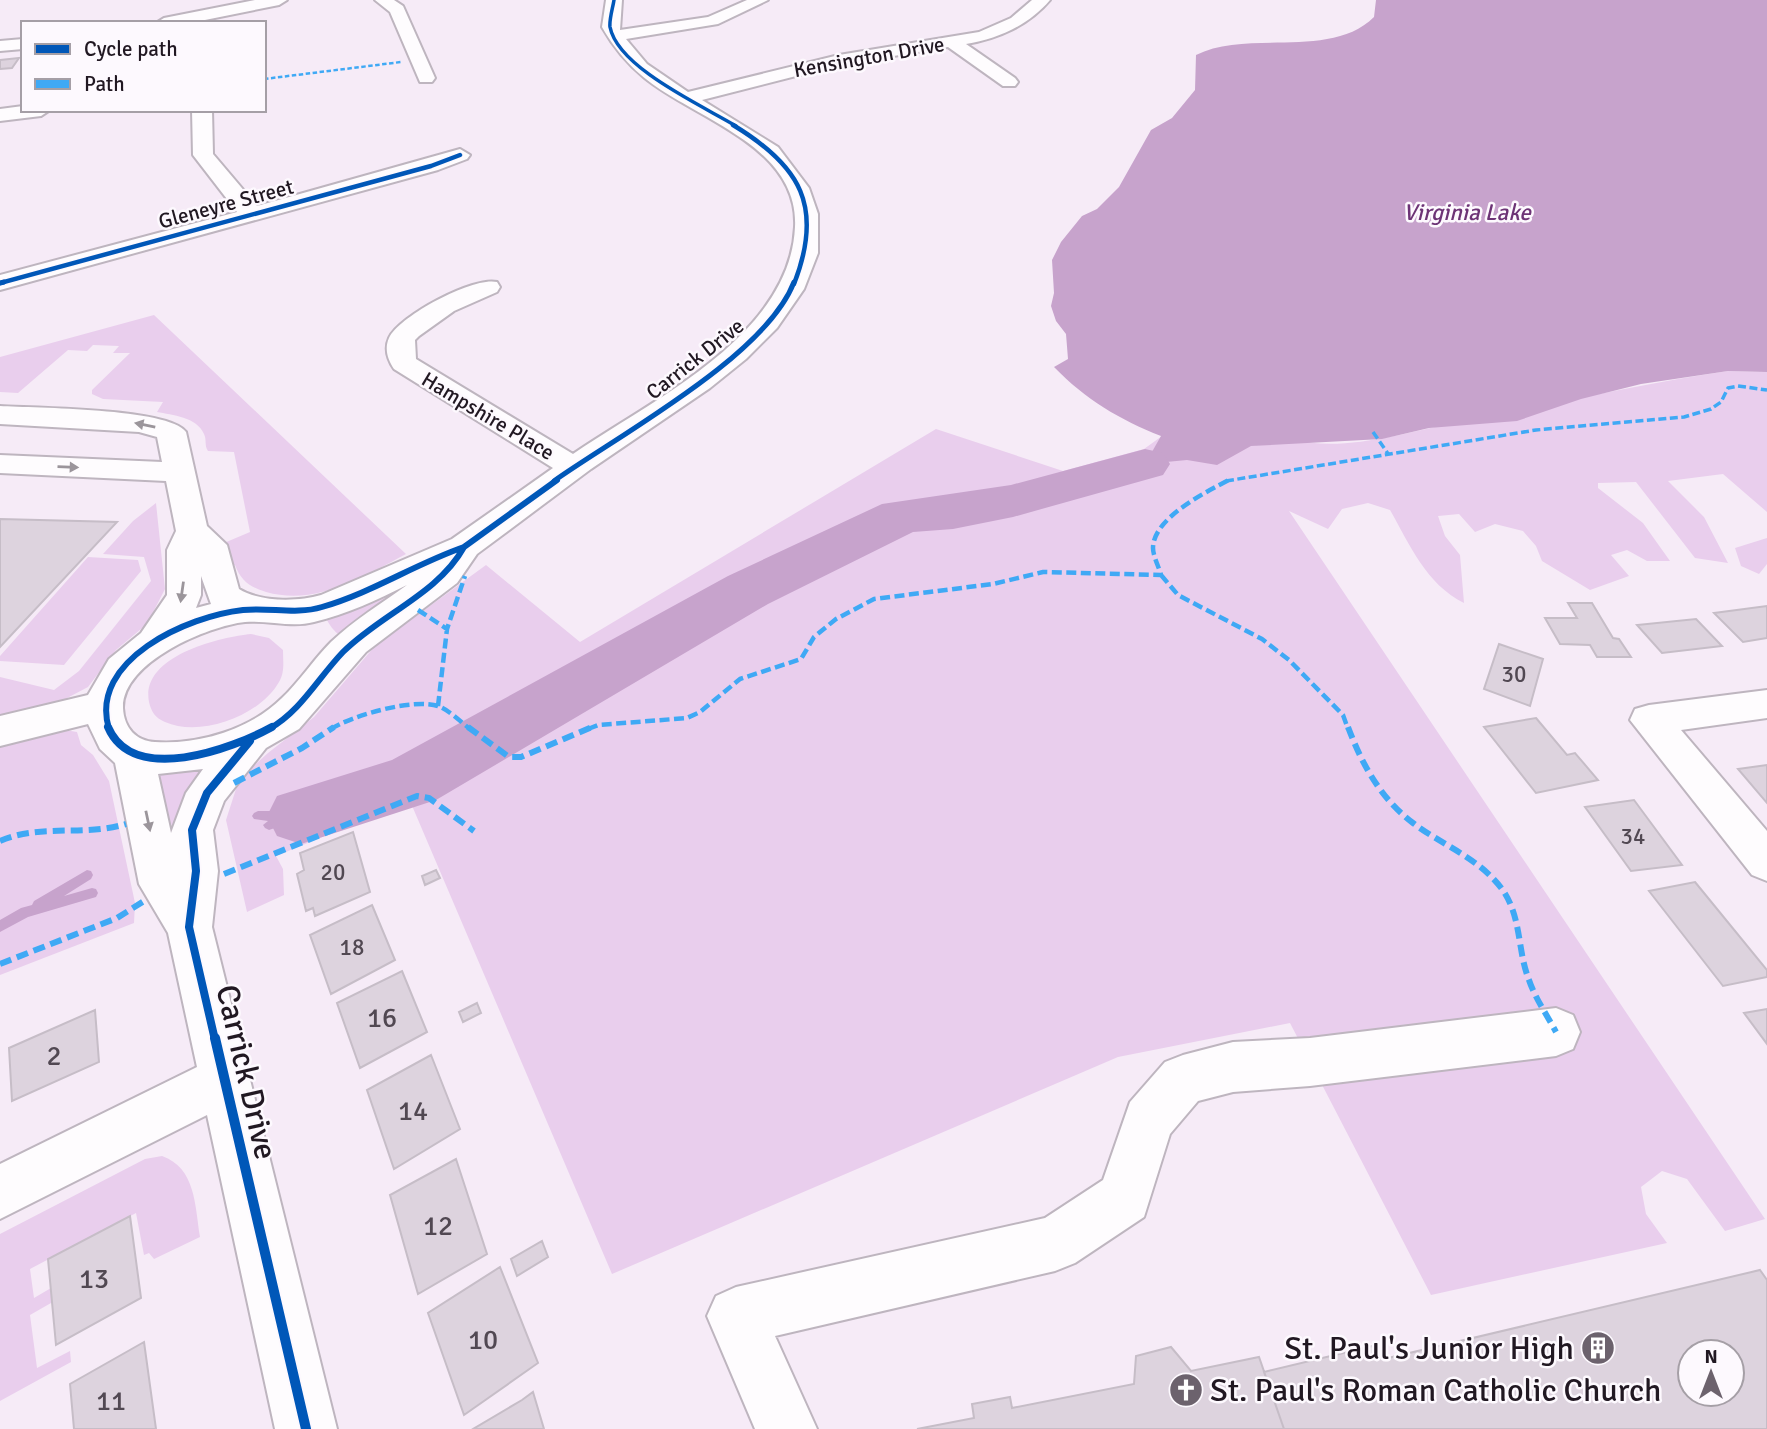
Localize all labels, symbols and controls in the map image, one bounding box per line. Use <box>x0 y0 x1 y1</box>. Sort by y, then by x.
legend <box>21 21 266 112</box>
street label: Kensington Drive <box>792 31 946 83</box>
text: Cycle path <box>84 36 178 62</box>
text: Path <box>84 71 125 97</box>
street label: Gleneyre Street <box>156 173 296 235</box>
water label: Virginia Lake <box>1403 198 1532 227</box>
street label: Carrick Drive <box>641 313 749 405</box>
street label: Hampshire Place <box>417 366 559 466</box>
one-way arrow <box>133 420 155 431</box>
one-way arrow <box>57 462 79 473</box>
one-way arrow <box>177 581 188 603</box>
house number: 30 <box>1502 660 1526 689</box>
one-way arrow <box>143 810 154 832</box>
house number: 34 <box>1621 822 1645 851</box>
house number: 20 <box>321 858 345 887</box>
house number: 18 <box>340 933 364 962</box>
street label: Carrick Drive <box>208 981 286 1163</box>
house number: 16 <box>367 1001 397 1035</box>
house number: 2 <box>46 1039 62 1073</box>
house number: 14 <box>398 1094 428 1128</box>
house number: 12 <box>423 1209 453 1243</box>
house number: 13 <box>79 1262 109 1296</box>
house number: 10 <box>468 1323 498 1357</box>
place label: St. Paul's Junior High <box>1284 1329 1574 1368</box>
building icon: St. Paul's Junior High <box>1579 1329 1617 1367</box>
north arrow <box>1676 1338 1746 1408</box>
text: N <box>1704 1345 1718 1369</box>
church icon: St. Paul's Roman Catholic Church <box>1167 1371 1205 1409</box>
place label: St. Paul's Roman Catholic Church <box>1210 1371 1662 1410</box>
house number: 11 <box>96 1384 126 1418</box>

